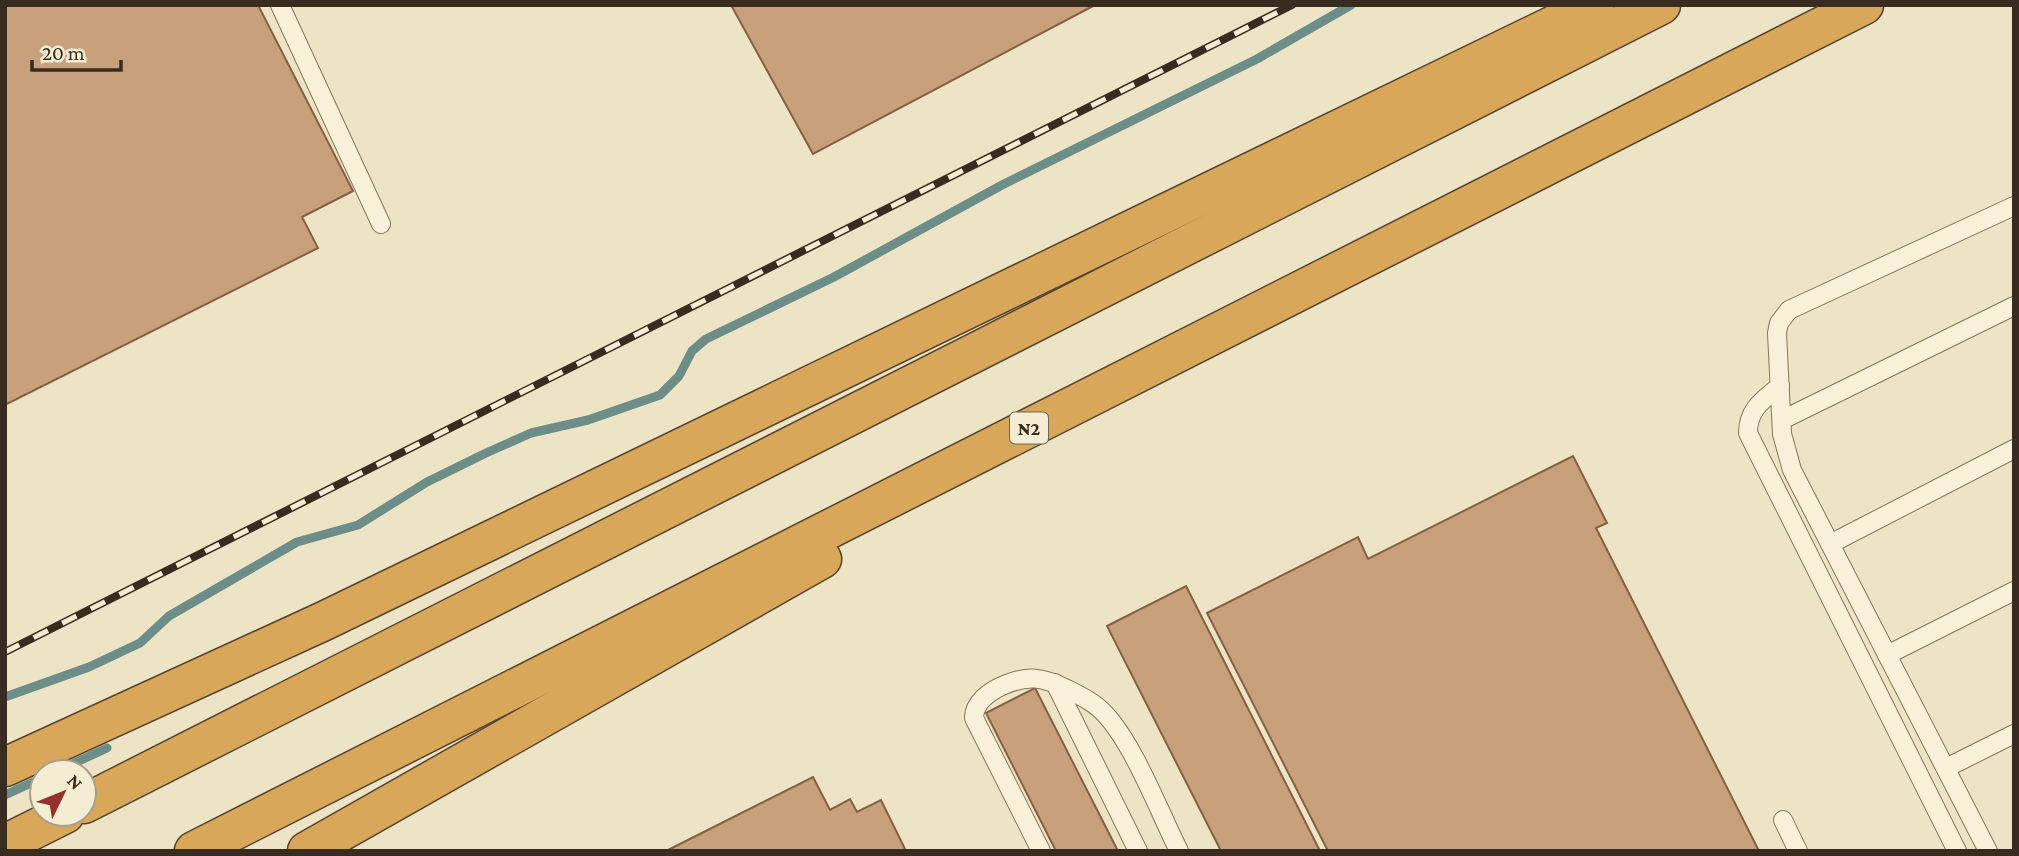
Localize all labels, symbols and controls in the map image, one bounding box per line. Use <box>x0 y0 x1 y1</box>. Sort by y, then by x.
scale bar <box>32 28 121 72</box>
text: 20 m <box>42 41 85 65</box>
road number: N2 <box>1010 412 1048 444</box>
north arrow <box>28 758 98 828</box>
text: N <box>63 770 87 794</box>

